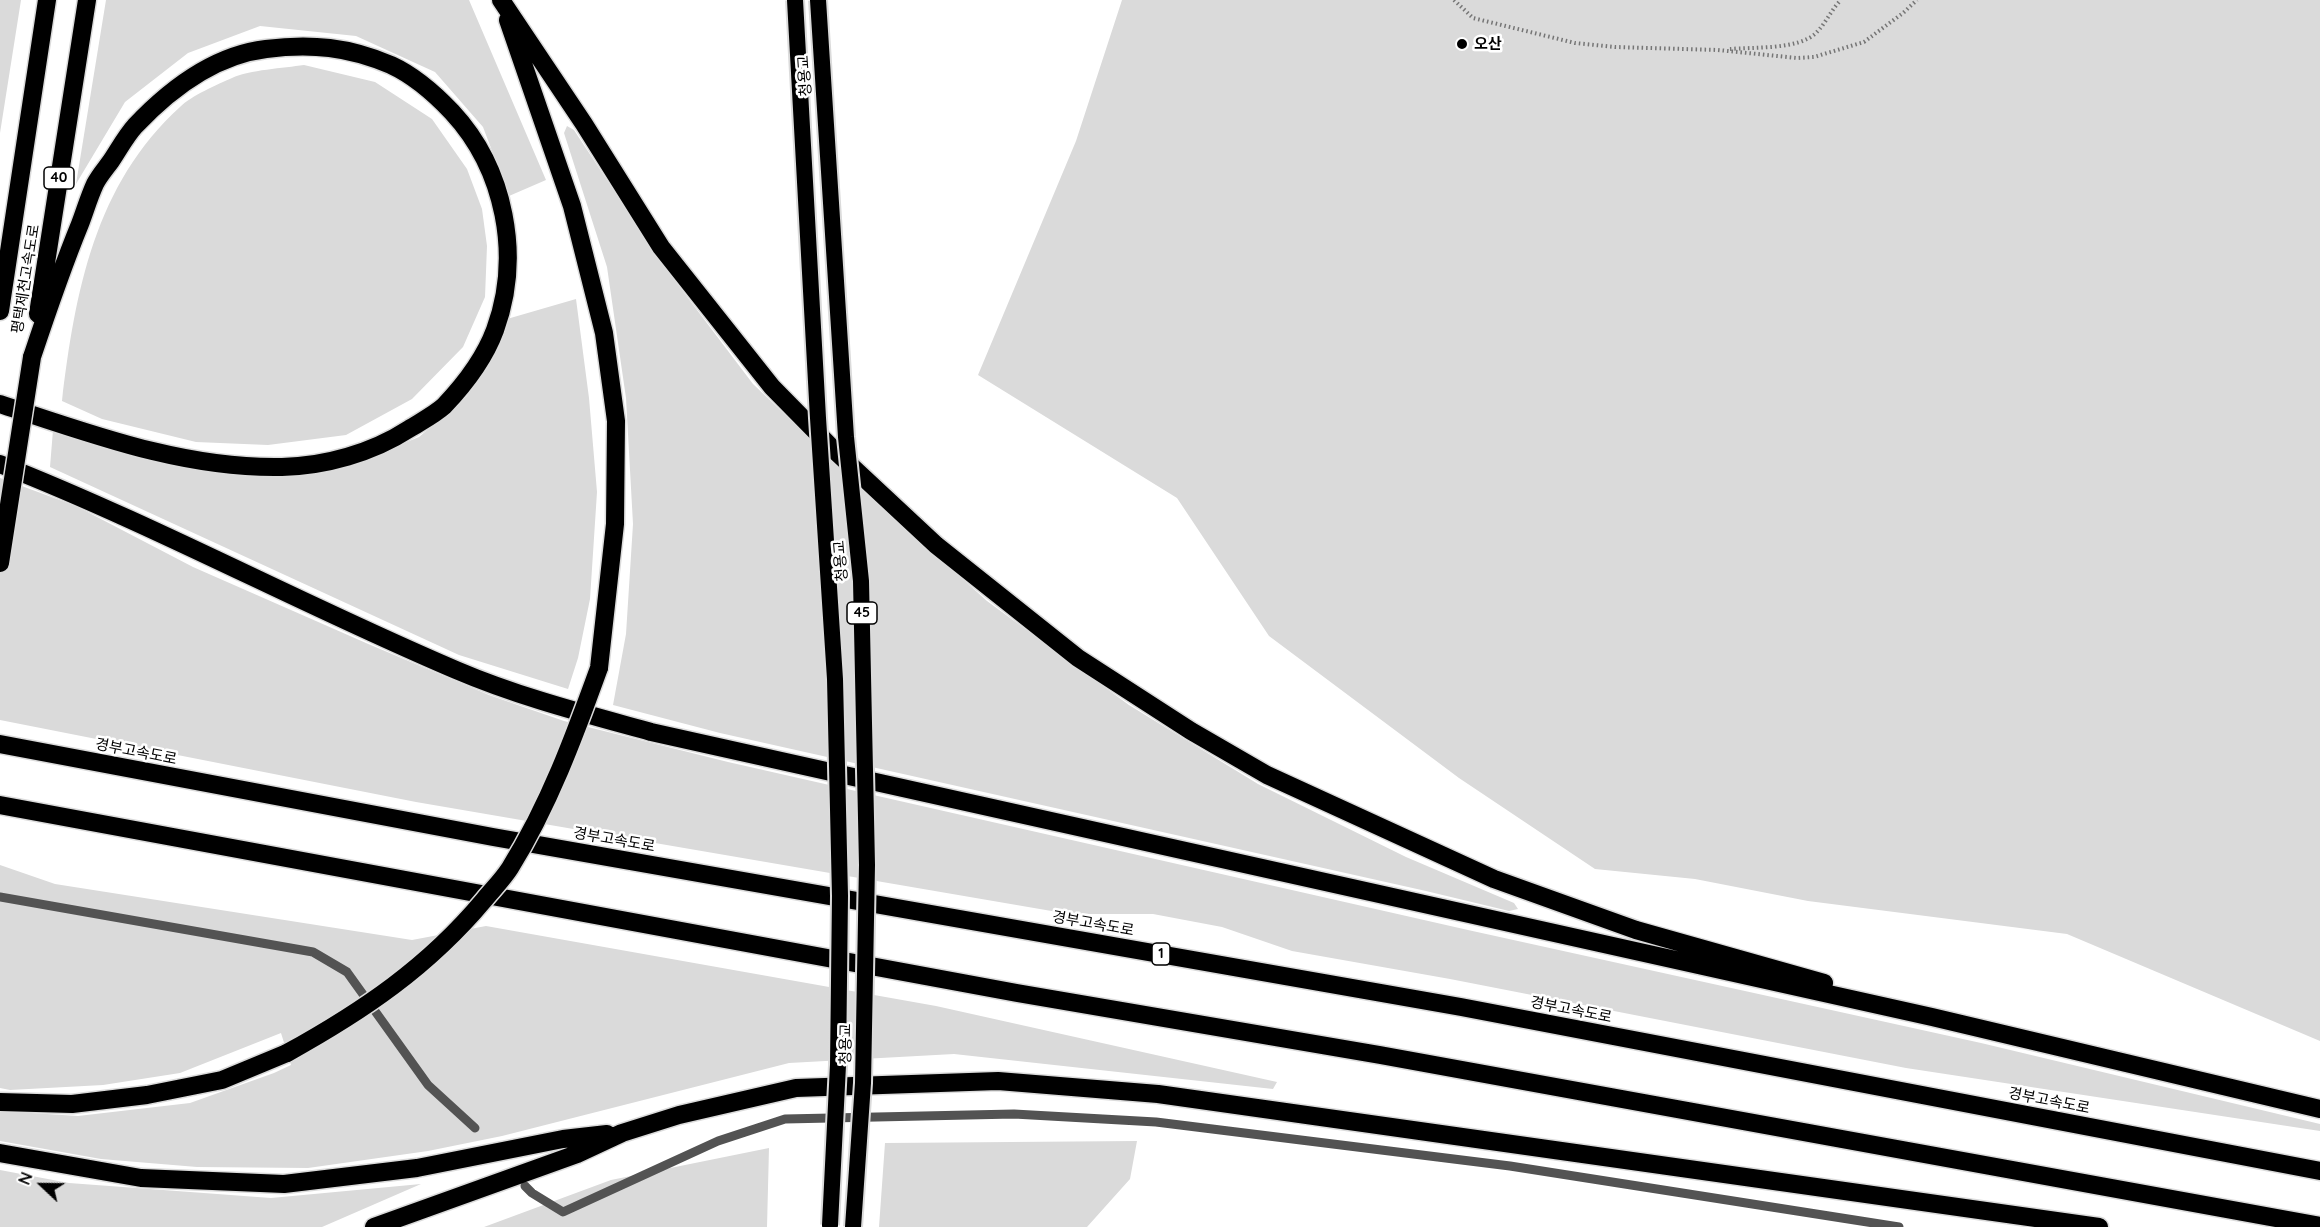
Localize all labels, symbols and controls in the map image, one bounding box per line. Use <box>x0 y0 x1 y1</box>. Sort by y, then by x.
place label: 오산 <box>1474 35 1502 53</box>
marker: 오산 <box>1455 37 1469 51</box>
street label: 청용교 <box>795 55 815 97</box>
road number: 40 <box>44 167 74 189</box>
street label: 평택제천고속도로 <box>8 223 44 335</box>
street label: 청용교 <box>830 540 852 582</box>
road number: 45 <box>847 602 877 624</box>
street label: 경부고속도로 <box>94 735 178 769</box>
street label: 경부고속도로 <box>572 824 656 856</box>
street label: 경부고속도로 <box>1051 908 1135 940</box>
road number: 1 <box>1152 943 1170 965</box>
street label: 경부고속도로 <box>1529 993 1613 1027</box>
street label: 청용교 <box>837 1023 855 1065</box>
street label: 경부고속도로 <box>2007 1084 2091 1118</box>
north arrow <box>12 1155 72 1215</box>
text: N <box>14 1169 37 1187</box>

